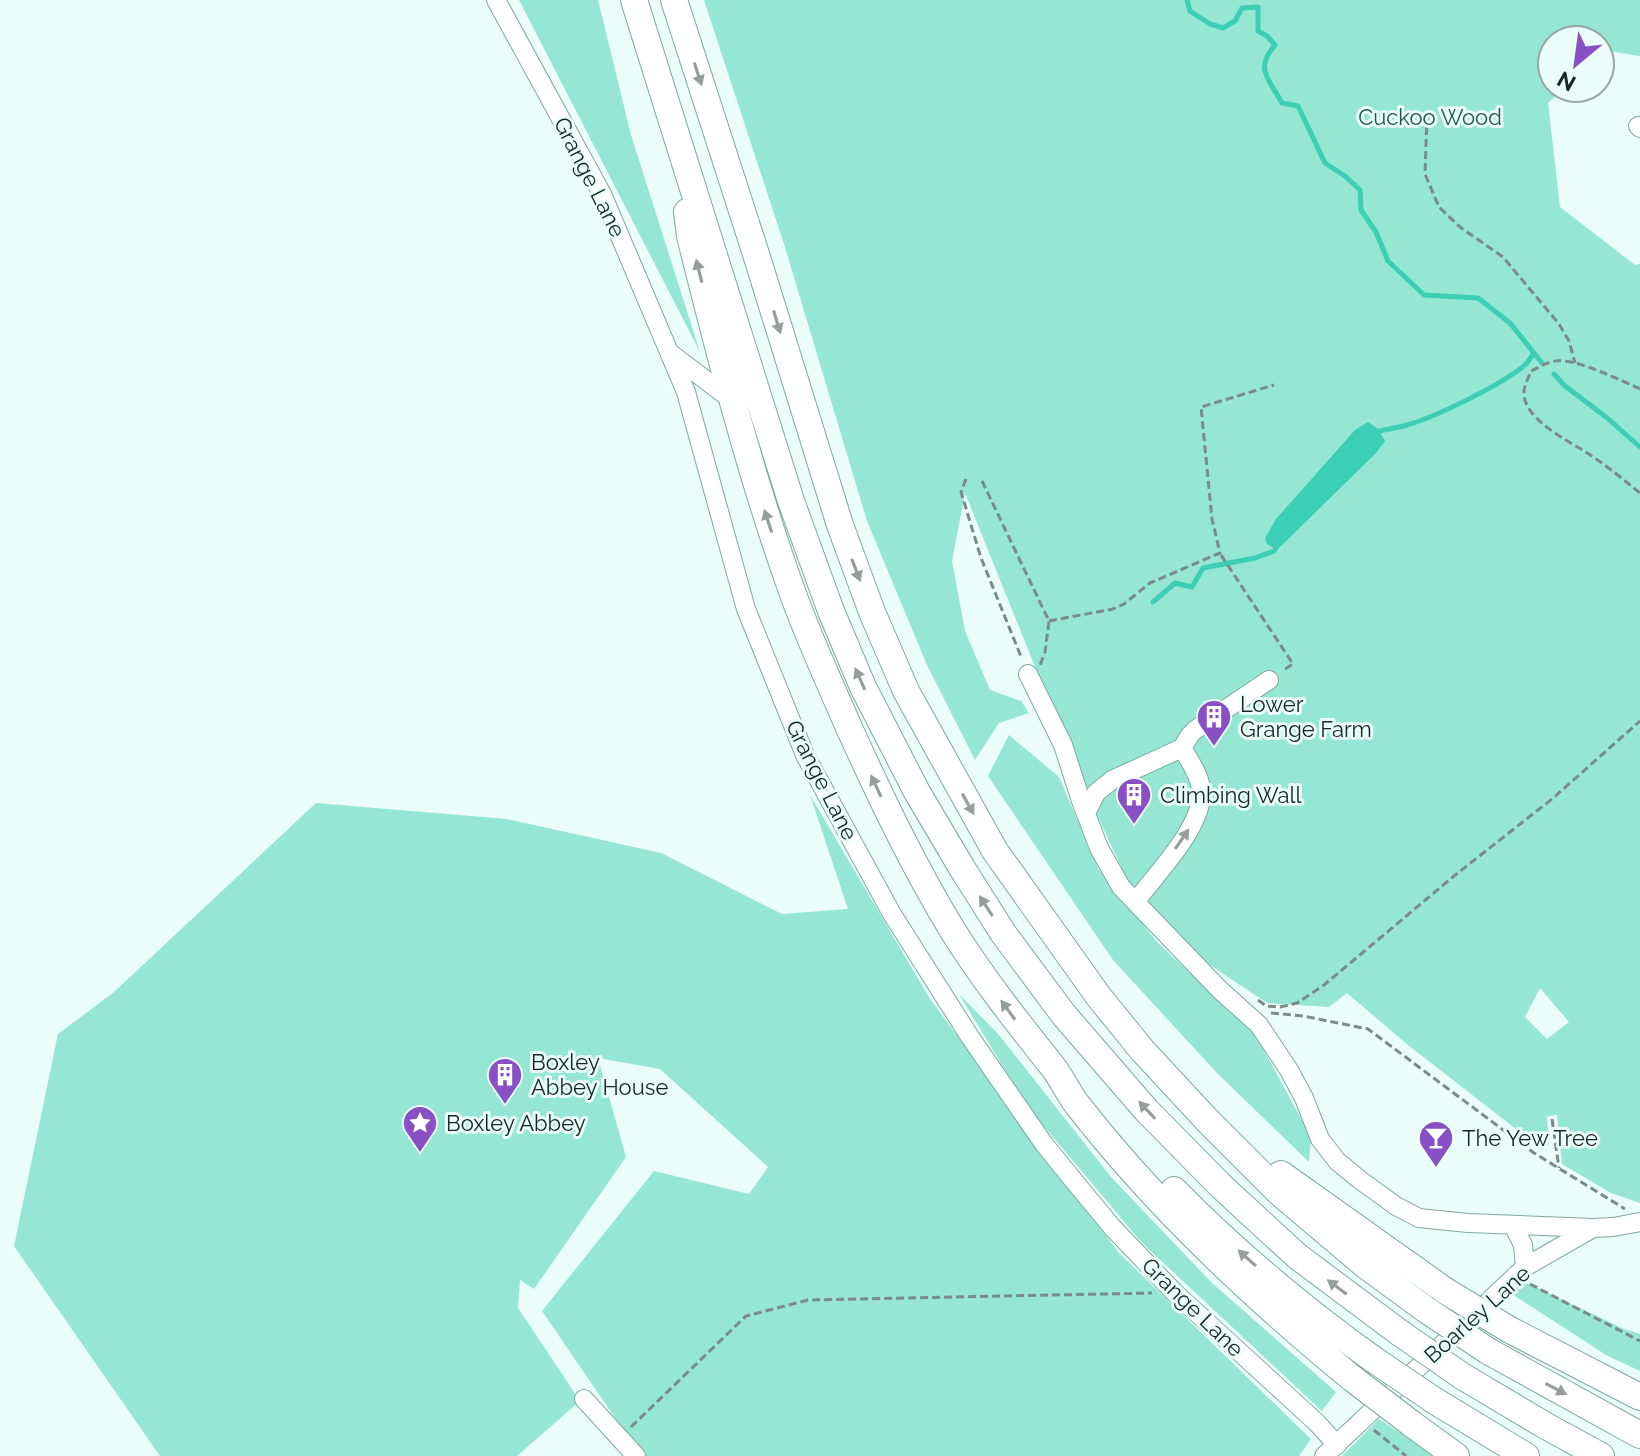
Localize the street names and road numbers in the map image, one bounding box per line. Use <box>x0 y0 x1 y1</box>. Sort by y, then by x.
street label: Grange Lane <box>549 113 631 241</box>
street label: Grange Lane <box>781 716 863 844</box>
street label: Grange Lane <box>1137 1252 1249 1362</box>
street label: Boarley Lane <box>1419 1260 1535 1368</box>

